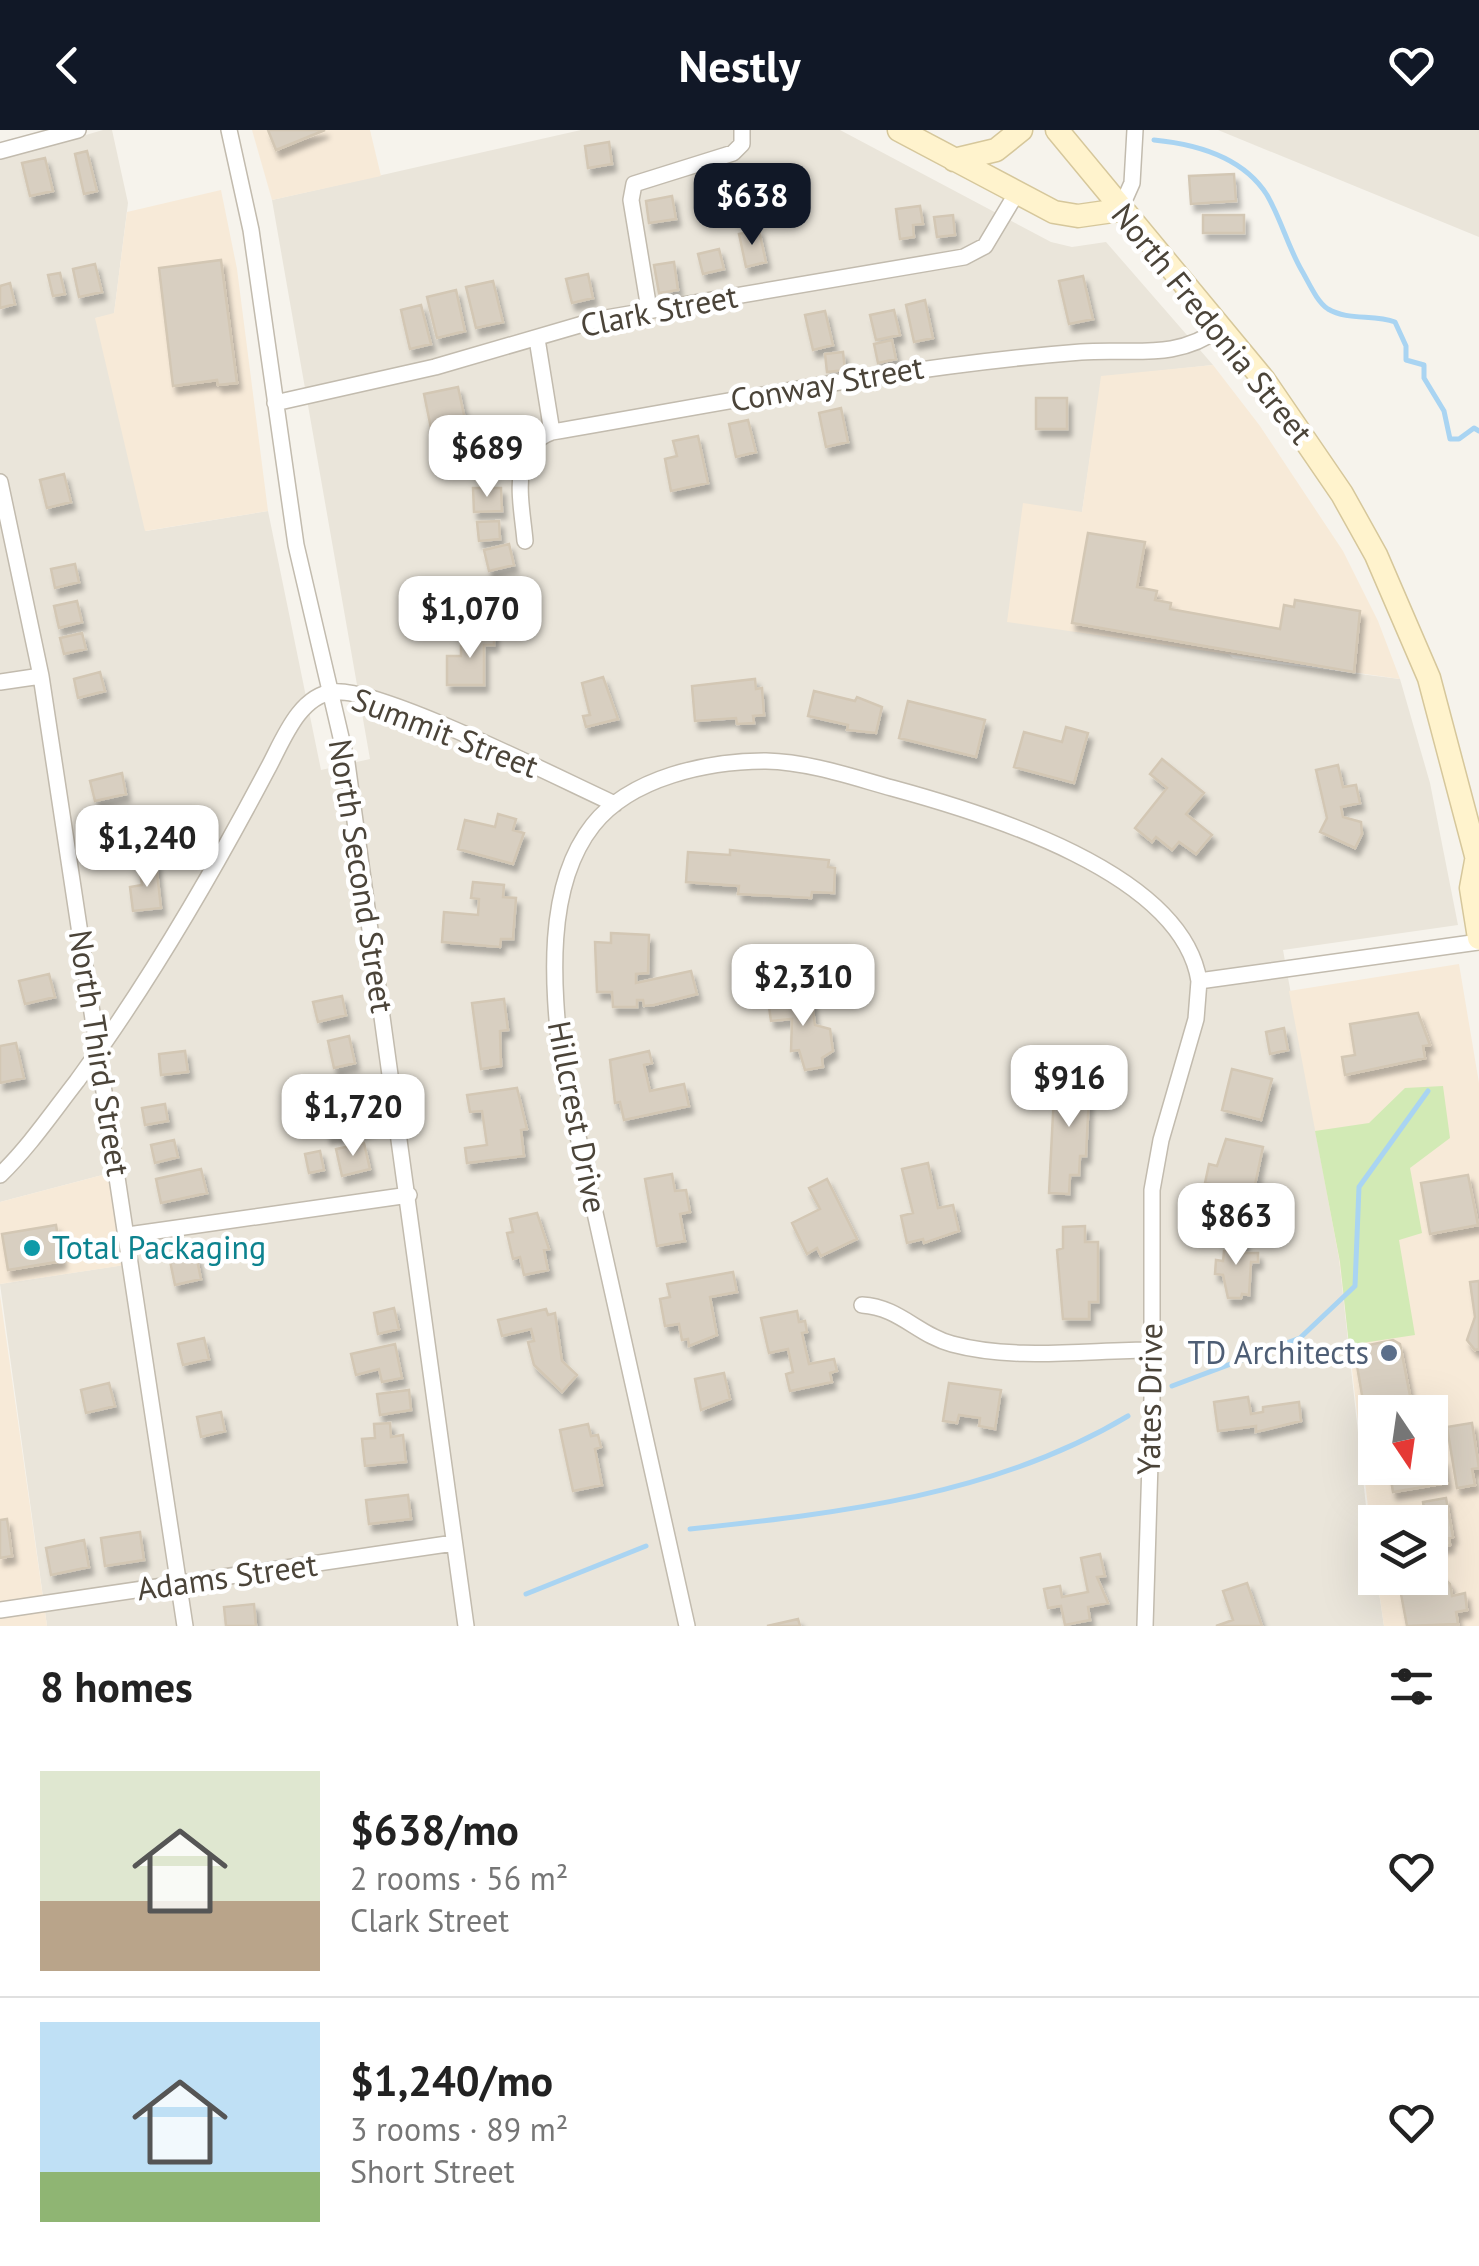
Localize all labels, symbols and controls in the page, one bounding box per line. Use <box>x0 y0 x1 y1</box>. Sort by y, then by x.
text: Nestly <box>679 36 800 94</box>
icon: back <box>40 38 95 93</box>
icon: heart <box>1384 38 1439 93</box>
pin: $638 <box>693 163 811 248</box>
text: $638 <box>716 174 788 216</box>
street label: North Fredonia Street <box>1103 194 1323 452</box>
street label: Clark Street <box>577 274 741 346</box>
street label: Conway Street <box>727 345 927 421</box>
pin: $689 <box>428 415 546 500</box>
text: $689 <box>451 426 523 468</box>
pin: $1,070 <box>389 576 551 661</box>
text: $1,070 <box>421 587 519 629</box>
street label: Summit Street <box>346 677 544 787</box>
street label: North Second Street <box>320 736 404 1016</box>
pin: $1,240 <box>66 805 228 890</box>
text: $1,240 <box>98 816 196 858</box>
street label: North Third Street <box>60 927 140 1179</box>
pin: $2,310 <box>722 944 884 1029</box>
text: $2,310 <box>754 955 852 997</box>
street label: Hillcrest Drive <box>539 1017 617 1216</box>
pin: $916 <box>1010 1045 1128 1130</box>
text: $916 <box>1033 1056 1105 1098</box>
pin: $1,720 <box>272 1074 434 1159</box>
text: $1,720 <box>304 1085 402 1127</box>
pin: $863 <box>1177 1183 1295 1268</box>
text: $863 <box>1200 1194 1272 1236</box>
place label: Total Packaging <box>52 1226 266 1268</box>
marker: Total Packaging <box>21 1237 43 1259</box>
street label: Yates Drive <box>1127 1323 1171 1475</box>
place label: TD Architects <box>1188 1331 1369 1373</box>
marker: TD Architects <box>1378 1342 1400 1364</box>
north arrow <box>1358 1395 1448 1485</box>
map controls <box>1358 1395 1448 1595</box>
button: layers <box>1358 1505 1448 1595</box>
street label: Adams Street <box>134 1543 320 1609</box>
text: 8 homes <box>40 1659 193 1714</box>
icon: filters <box>1384 1659 1439 1714</box>
text: $638/mo <box>350 1802 519 1857</box>
icon: home <box>120 1811 240 1931</box>
icon: heart <box>1384 1844 1439 1899</box>
text: 2 rooms · 56 m² <box>350 1857 568 1899</box>
text: Clark Street <box>350 1899 509 1941</box>
text: $1,240/mo <box>350 2053 553 2108</box>
icon: home <box>120 2062 240 2182</box>
icon: heart <box>1384 2095 1439 2150</box>
text: 3 rooms · 89 m² <box>350 2108 568 2150</box>
text: Short Street <box>350 2150 515 2192</box>

